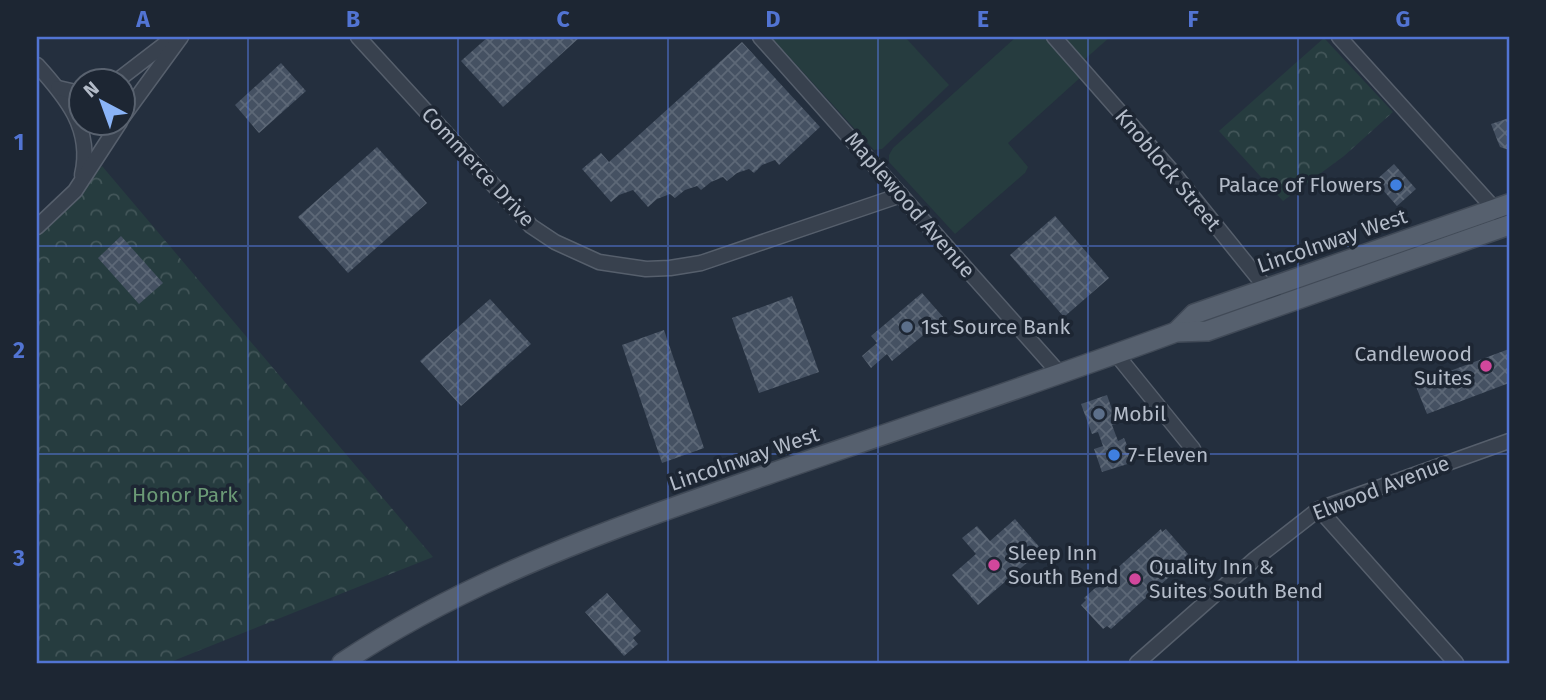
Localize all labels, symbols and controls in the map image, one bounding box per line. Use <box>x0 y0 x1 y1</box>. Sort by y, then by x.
text: A <box>135 5 150 33</box>
text: B <box>346 5 360 33</box>
text: C <box>556 5 570 33</box>
text: D <box>766 5 781 33</box>
text: E <box>977 5 989 33</box>
text: F <box>1187 5 1199 33</box>
text: G <box>1396 5 1410 33</box>
north arrow <box>66 66 136 136</box>
text: N <box>79 77 103 102</box>
street label: Commerce Drive <box>416 102 540 232</box>
street label: Knoblock Street <box>1109 104 1227 237</box>
street label: Maplewood Avenue <box>839 127 981 283</box>
text: 1 <box>14 128 24 156</box>
place label: Palace of Flowers <box>1218 172 1382 198</box>
marker: Palace of Flowers <box>1388 177 1404 193</box>
street label: Lincolnway West <box>1254 203 1411 279</box>
place label: 1st Source Bank <box>921 314 1071 340</box>
marker: 1st Source Bank <box>899 319 915 335</box>
text: 2 <box>13 336 25 364</box>
place label: Candlewood Suites <box>1355 341 1472 391</box>
marker: Candlewood Suites <box>1478 358 1494 374</box>
place label: Mobil <box>1113 401 1166 427</box>
marker: Mobil <box>1091 406 1107 422</box>
street label: Lincolnway West <box>666 421 823 497</box>
place label: 7-Eleven <box>1128 442 1208 468</box>
marker: 7-Eleven <box>1106 447 1122 463</box>
street label: Elwood Avenue <box>1309 450 1453 526</box>
park label: Honor Park <box>132 482 238 508</box>
place label: Sleep Inn South Bend <box>1008 540 1118 590</box>
text: 3 <box>12 544 25 572</box>
place label: Quality Inn & Suites South Bend <box>1149 554 1323 604</box>
marker: Sleep Inn South Bend <box>986 557 1002 573</box>
marker: Quality Inn & Suites South Bend <box>1127 571 1143 587</box>

